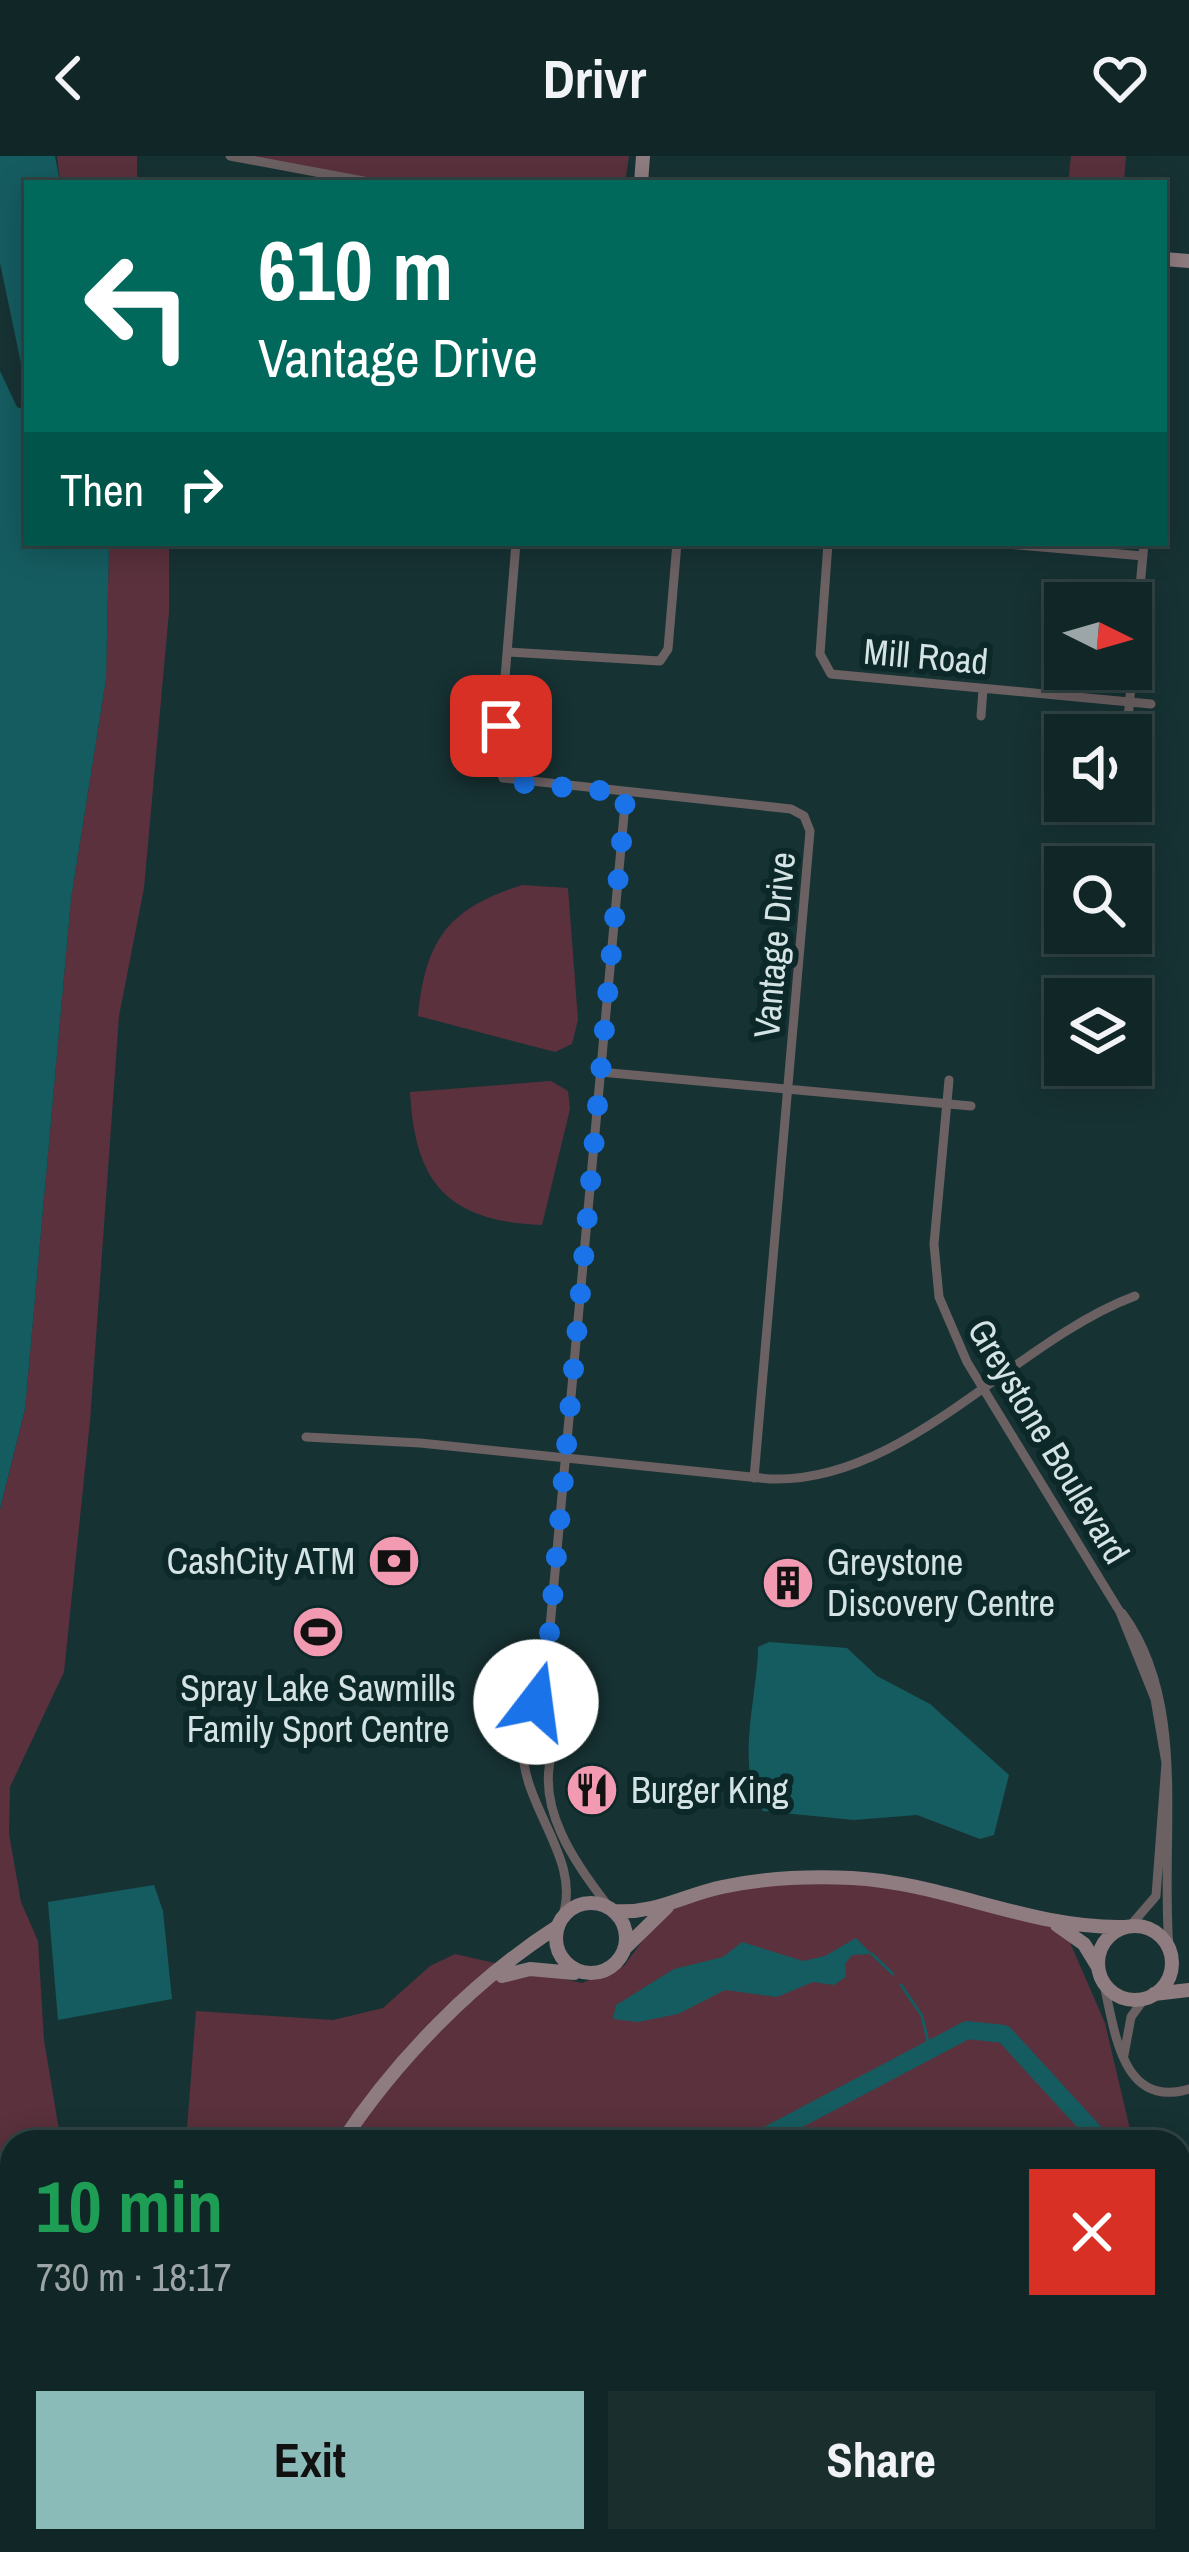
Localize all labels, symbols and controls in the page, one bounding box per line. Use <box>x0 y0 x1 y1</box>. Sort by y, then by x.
text: Drivr <box>543 42 646 115</box>
icon: back <box>36 45 102 111</box>
icon: heart <box>1087 45 1153 111</box>
text: 610 m <box>258 213 453 326</box>
icon: left <box>60 228 216 384</box>
text: Vantage Drive <box>258 321 538 394</box>
icon: right <box>168 456 234 522</box>
text: Then <box>60 459 144 520</box>
north arrow <box>1044 582 1152 690</box>
map controls <box>1044 582 1152 1086</box>
street label: Mill Road <box>862 627 990 685</box>
pin <box>450 675 552 777</box>
icon: arrive <box>468 693 534 759</box>
button: sound <box>1044 714 1152 822</box>
button: search <box>1044 846 1152 954</box>
street label: Vantage Drive <box>742 850 806 1040</box>
button: layers <box>1044 978 1152 1086</box>
street label: Greystone Boulevard <box>957 1310 1141 1572</box>
bank icon: CashCity ATM <box>366 1533 422 1589</box>
place label: CashCity ATM <box>167 1537 355 1585</box>
place label: Greystone Discovery Centre <box>827 1538 1055 1627</box>
building icon: Greystone Discovery Centre <box>760 1555 816 1611</box>
sports icon: Spray Lake Sawmills Family Sport Centre <box>290 1604 346 1660</box>
position arrow <box>473 1639 599 1765</box>
place label: Spray Lake Sawmills Family Sport Centre <box>180 1664 456 1753</box>
restaurant icon: Burger King <box>564 1762 620 1818</box>
place label: Burger King <box>631 1766 789 1814</box>
text: 10 min <box>36 2157 223 2254</box>
button: close <box>1029 2169 1155 2295</box>
text: 730 m · 18:17 <box>36 2251 232 2303</box>
button: Exit <box>36 2391 584 2529</box>
button: Share <box>608 2391 1155 2529</box>

